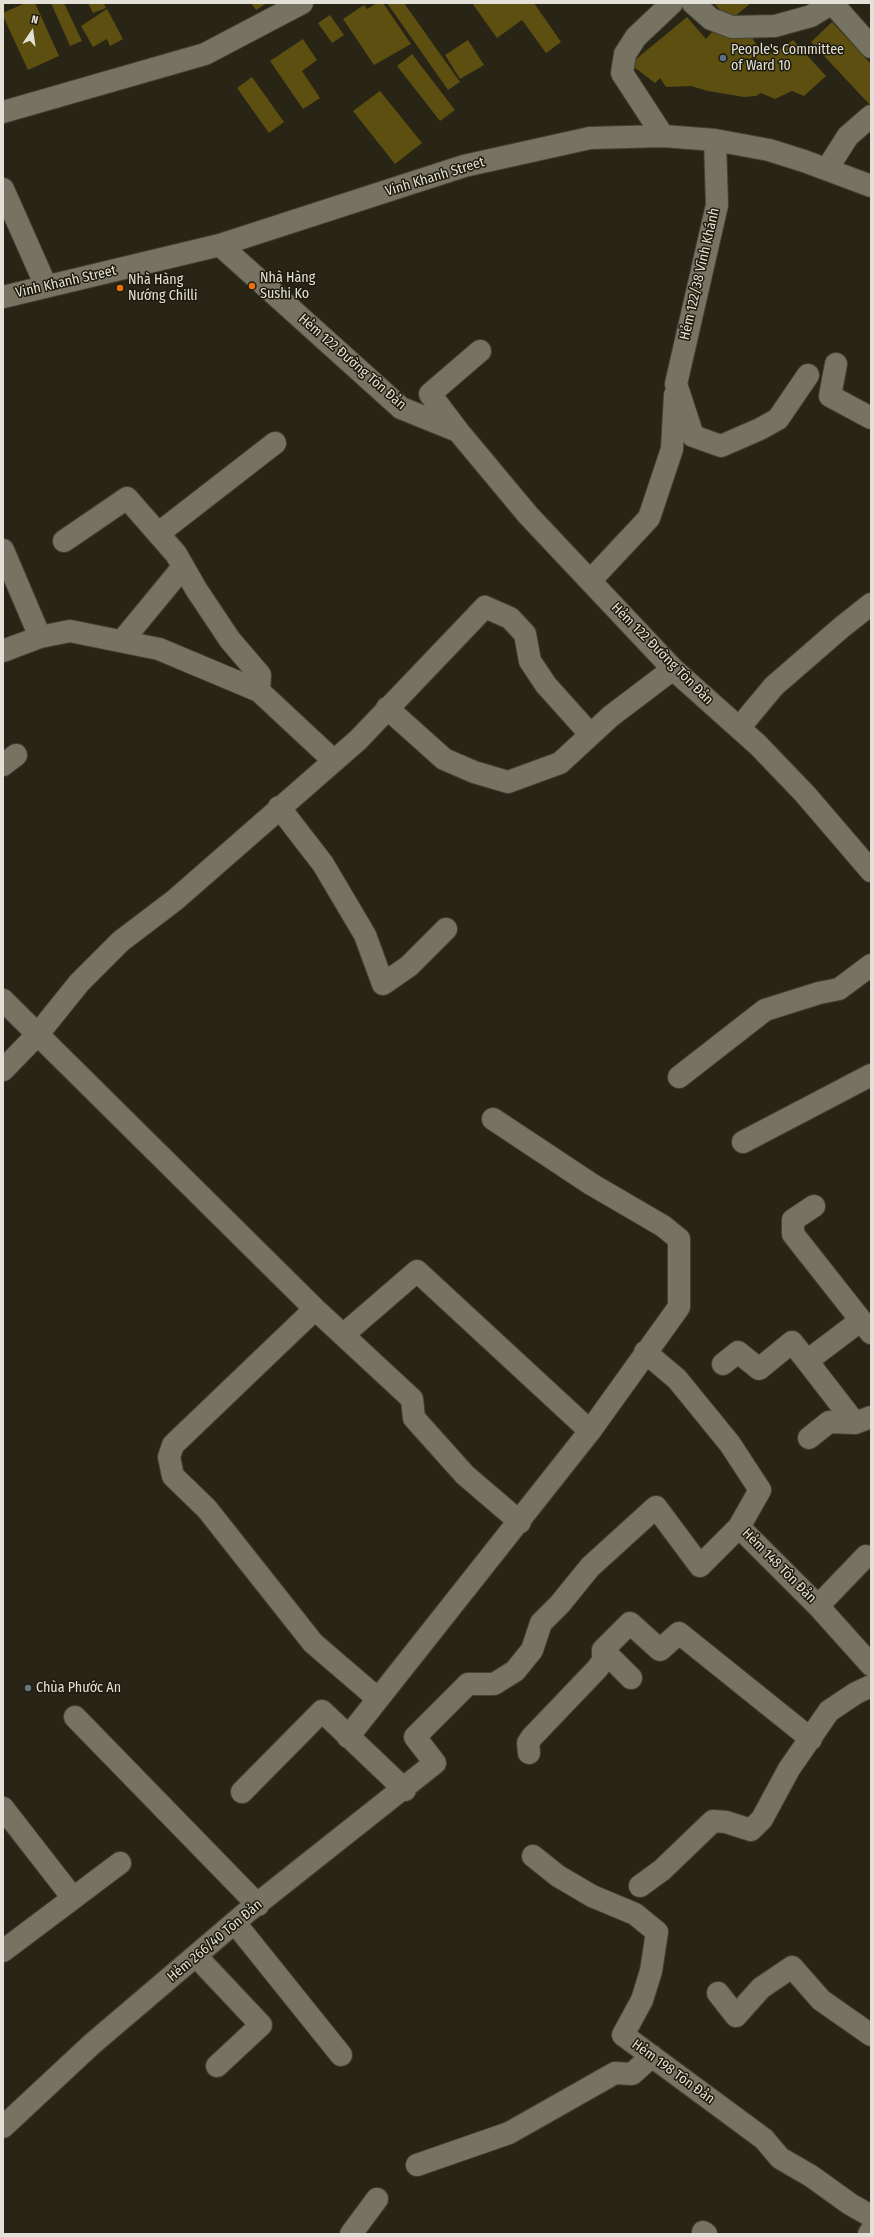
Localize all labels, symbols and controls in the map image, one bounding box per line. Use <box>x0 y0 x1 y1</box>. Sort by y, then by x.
north arrow <box>12 12 52 52</box>
text: N <box>30 13 39 27</box>
place label: People's Committee of Ward 10 <box>731 42 844 74</box>
marker: People's Committee of Ward 10 <box>718 53 728 63</box>
street label: Vinh Khanh Street <box>383 154 487 200</box>
street label: Hẻm 122/38 Vĩnh Khánh <box>677 206 723 342</box>
street label: Vinh Khanh Street <box>14 262 118 302</box>
place label: Nhà Hàng Sushi Ko <box>260 270 315 302</box>
place label: Nhà Hàng Nướng Chilli <box>128 272 198 304</box>
marker: Nhà Hàng Sushi Ko <box>247 281 257 291</box>
marker: Nhà Hàng Nướng Chilli <box>115 283 125 293</box>
street label: Hẻm 122 Đường Tôn Đản <box>295 311 409 413</box>
street label: Hẻm 122 Đường Tôn Đản <box>608 600 716 708</box>
street label: Hẻm 148 Tôn Đản <box>738 1525 820 1607</box>
place label: Chùa Phước An <box>36 1680 121 1696</box>
marker: Chùa Phước An <box>23 1683 33 1693</box>
street label: Hẻm 266/40 Tôn Đản <box>164 1896 266 1986</box>
street label: Hẻm 198 Tôn Đản <box>628 2036 718 2108</box>

